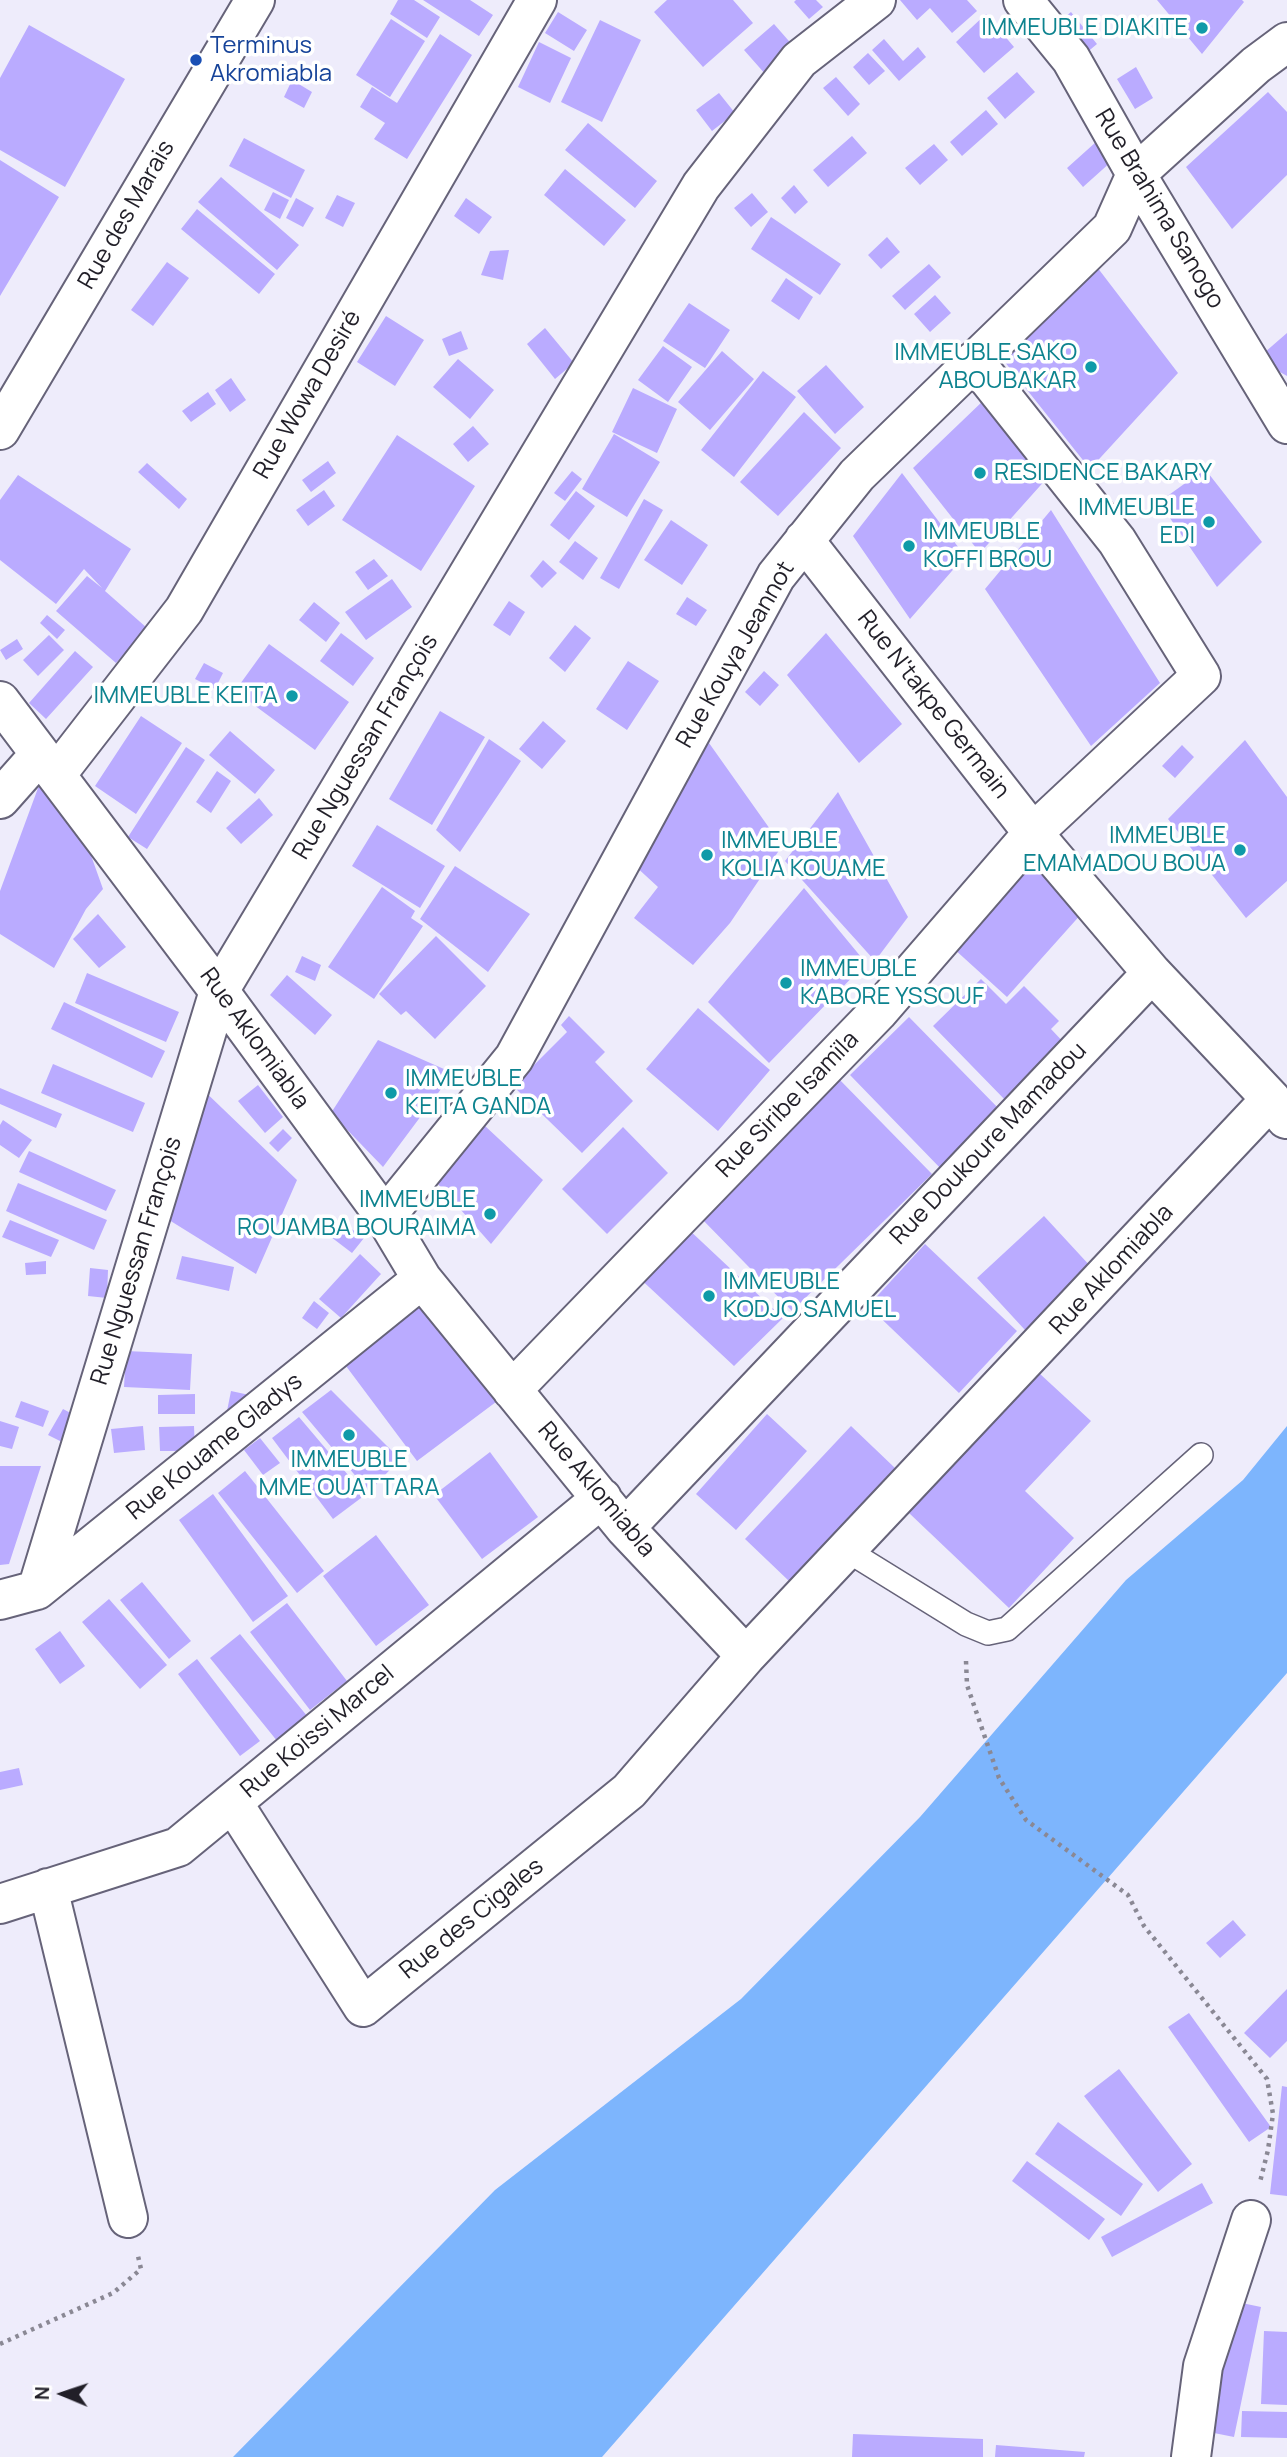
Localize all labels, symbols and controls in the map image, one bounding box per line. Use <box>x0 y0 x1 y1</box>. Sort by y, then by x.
place label: IMMEUBLE DIAKITE <box>981 14 1188 42</box>
marker: IMMEUBLE DIAKITE <box>1194 20 1210 36</box>
place label: Terminus Akromiabla <box>210 32 332 88</box>
marker: Terminus Akromiabla <box>188 52 204 68</box>
street label: Rue Brahima Sanogo <box>1088 104 1230 314</box>
street label: Rue des Marais <box>73 135 181 295</box>
street label: Rue Wowa Desiré <box>248 306 368 484</box>
place label: IMMEUBLE SAKO ABOUBAKAR <box>894 339 1077 395</box>
marker: IMMEUBLE SAKO ABOUBAKAR <box>1083 359 1099 375</box>
place label: RESIDENCE BAKARY <box>994 459 1212 487</box>
marker: RESIDENCE BAKARY <box>972 465 988 481</box>
place label: IMMEUBLE EDI <box>1078 494 1195 550</box>
marker: IMMEUBLE EDI <box>1201 514 1217 530</box>
place label: IMMEUBLE KOFFI BROU <box>923 518 1052 574</box>
marker: IMMEUBLE KOFFI BROU <box>901 538 917 554</box>
street label: Rue Kouya Jeannot <box>671 557 801 753</box>
street label: Rue N'takpe Germain <box>851 605 1015 805</box>
street label: Rue Nguessan François <box>287 629 445 865</box>
place label: IMMEUBLE KEITA <box>94 682 278 710</box>
marker: IMMEUBLE KEITA <box>284 688 300 704</box>
place label: IMMEUBLE EMAMADOU BOUA <box>1023 822 1226 878</box>
place label: IMMEUBLE KOLIA KOUAME <box>721 827 886 883</box>
marker: IMMEUBLE EMAMADOU BOUA <box>1232 842 1248 858</box>
marker: IMMEUBLE KOLIA KOUAME <box>699 847 715 863</box>
place label: IMMEUBLE KABORE YSSOUF <box>800 955 984 1011</box>
street label: Rue Aklomiabla <box>193 963 315 1115</box>
marker: IMMEUBLE KABORE YSSOUF <box>778 975 794 991</box>
street label: Rue Siribe Isamïla <box>711 1026 865 1184</box>
street label: Rue Doukoure Mamadou <box>885 1037 1093 1251</box>
place label: IMMEUBLE KEITA GANDA <box>405 1065 551 1121</box>
marker: IMMEUBLE KEITA GANDA <box>383 1085 399 1101</box>
street label: Rue Nguessan François <box>86 1134 188 1388</box>
place label: IMMEUBLE ROUAMBA BOURAIMA <box>237 1186 476 1242</box>
street label: Rue Aklomiabla <box>1044 1199 1180 1341</box>
marker: IMMEUBLE ROUAMBA BOURAIMA <box>482 1206 498 1222</box>
place label: IMMEUBLE KODJO SAMUEL <box>723 1268 896 1324</box>
marker: IMMEUBLE KODJO SAMUEL <box>701 1288 717 1304</box>
street label: Rue Kouame Gladys <box>121 1367 309 1527</box>
street label: Rue Aklomiabla <box>531 1417 661 1563</box>
marker: IMMEUBLE MME OUATTARA <box>341 1427 357 1443</box>
place label: IMMEUBLE MME OUATTARA <box>258 1446 440 1502</box>
street label: Rue Koissi Marcel <box>235 1659 401 1805</box>
street label: Rue des Cigales <box>394 1852 550 1986</box>
north arrow <box>28 2359 98 2429</box>
text: N <box>29 2386 55 2401</box>

